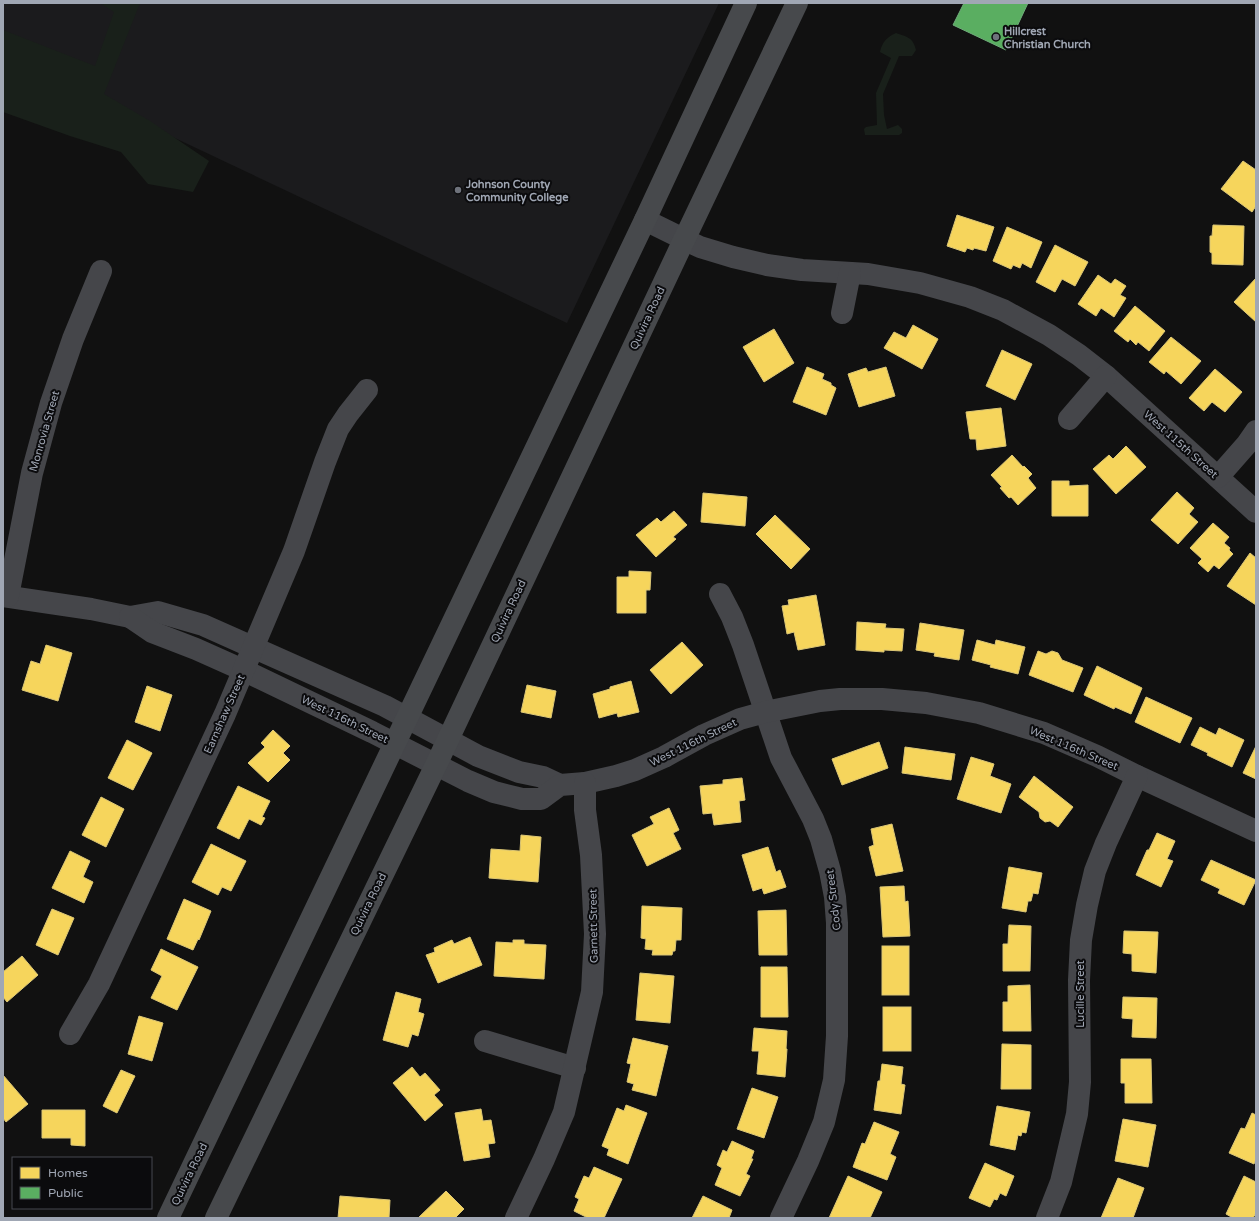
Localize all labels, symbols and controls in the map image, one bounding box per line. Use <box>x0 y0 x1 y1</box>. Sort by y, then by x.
place label: Hillcrest Christian Church <box>1004 25 1091 51</box>
marker: Hillcrest Christian Church <box>991 32 1001 42</box>
place label: Johnson County Community College <box>465 178 569 205</box>
marker: Johnson County Community College <box>453 185 463 195</box>
street label: Quivira Road <box>627 285 668 352</box>
street label: Monrovia Street <box>27 389 62 473</box>
street label: West 115th Street <box>1141 408 1220 481</box>
street label: Quivira Road <box>488 578 529 645</box>
street label: Earnshaw Street <box>201 673 248 756</box>
street label: West 116th Street <box>299 693 390 746</box>
street label: West 116th Street <box>648 716 739 769</box>
street label: West 116th Street <box>1028 724 1120 773</box>
street label: Cody Street <box>823 869 844 931</box>
street label: Quivira Road <box>348 871 389 938</box>
street label: Garnett Street <box>586 889 601 963</box>
street label: Lucille Street <box>1074 960 1087 1028</box>
street label: Quivira Road <box>169 1141 210 1208</box>
legend <box>12 1157 152 1209</box>
text: Homes <box>48 1166 88 1180</box>
text: Public <box>48 1186 83 1200</box>

